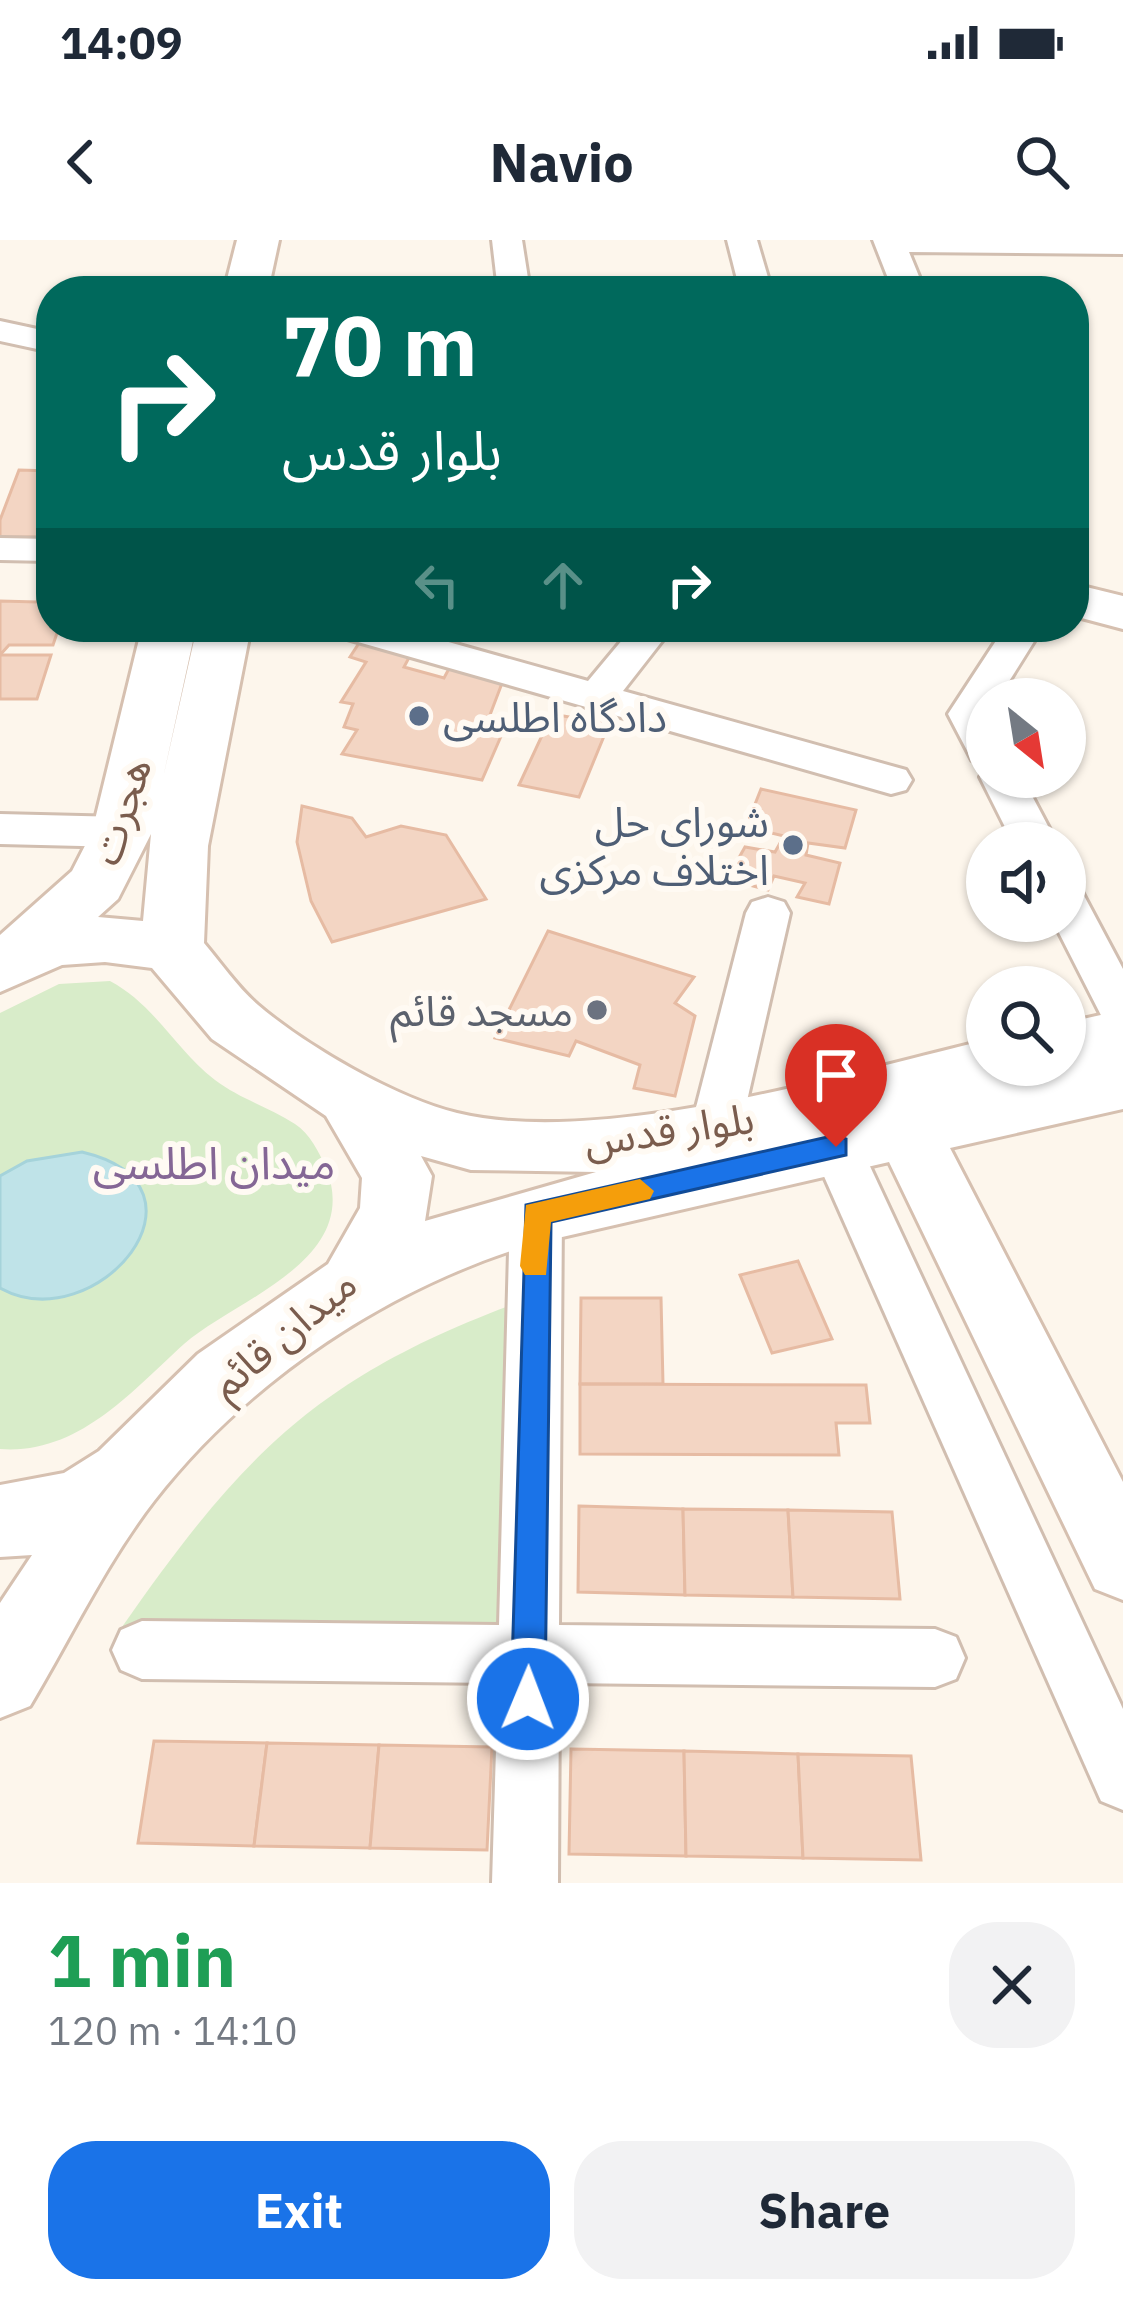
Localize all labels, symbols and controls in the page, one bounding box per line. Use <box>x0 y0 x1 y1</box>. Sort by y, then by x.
text: 14:09 <box>60 13 183 71</box>
text: Navio <box>489 127 634 197</box>
icon: back <box>48 129 114 195</box>
icon: search <box>1009 129 1075 195</box>
text: 70 m <box>282 290 478 399</box>
icon: right <box>84 324 240 480</box>
text: بلوار قدس <box>282 415 502 485</box>
icon: left <box>404 552 470 618</box>
icon: ahead <box>530 552 596 618</box>
icon: right <box>656 552 722 618</box>
north arrow <box>966 678 1086 798</box>
map controls <box>966 678 1086 1086</box>
place label: دادگاه اطلسی <box>443 689 667 744</box>
marker: دادگاه اطلسی <box>406 703 432 729</box>
street label: هجرت <box>77 751 163 871</box>
place label: شورای حل اختلاف مرکزی <box>539 794 769 897</box>
button: sound <box>966 822 1086 942</box>
marker: شورای حل اختلاف مرکزی <box>780 832 806 858</box>
button: search <box>966 966 1086 1086</box>
place label: مسجد قائم <box>390 983 573 1043</box>
marker: مسجد قائم <box>584 997 610 1023</box>
pin <box>785 1024 887 1147</box>
icon: arrive <box>803 1042 869 1108</box>
street label: بلوار قدس <box>581 1090 757 1168</box>
district label: میدان اطلسی <box>93 1133 335 1191</box>
street label: میدان قائم <box>198 1256 371 1414</box>
position arrow <box>465 1636 591 1762</box>
text: 1 min <box>48 1913 236 2007</box>
button: close <box>949 1922 1075 2048</box>
text: 120 m · 14:10 <box>48 2005 298 2056</box>
button: Exit <box>48 2141 550 2279</box>
button: Share <box>574 2141 1075 2279</box>

